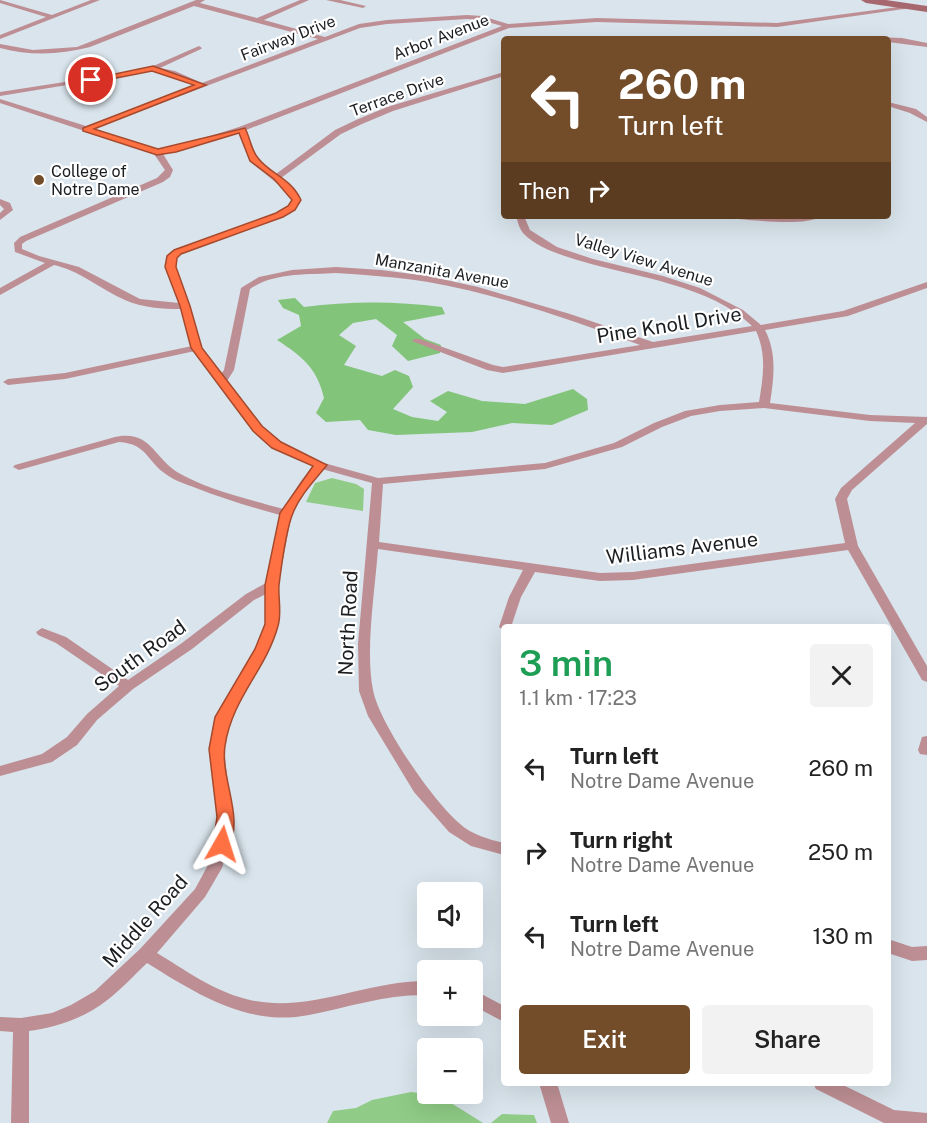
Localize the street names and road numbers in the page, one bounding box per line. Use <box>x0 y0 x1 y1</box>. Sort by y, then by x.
street label: Arbor Avenue <box>390 10 492 64</box>
street label: Fairway Drive <box>238 11 338 65</box>
street label: Terrace Drive <box>348 69 446 121</box>
street label: Valley View Avenue <box>572 230 716 290</box>
street label: Manzanita Avenue <box>373 250 511 292</box>
street label: Pine Knoll Drive <box>595 302 743 348</box>
street label: Williams Avenue <box>605 527 759 569</box>
street label: North Road <box>333 570 363 676</box>
street label: South Road <box>89 615 191 697</box>
street label: Middle Road <box>97 870 193 972</box>

